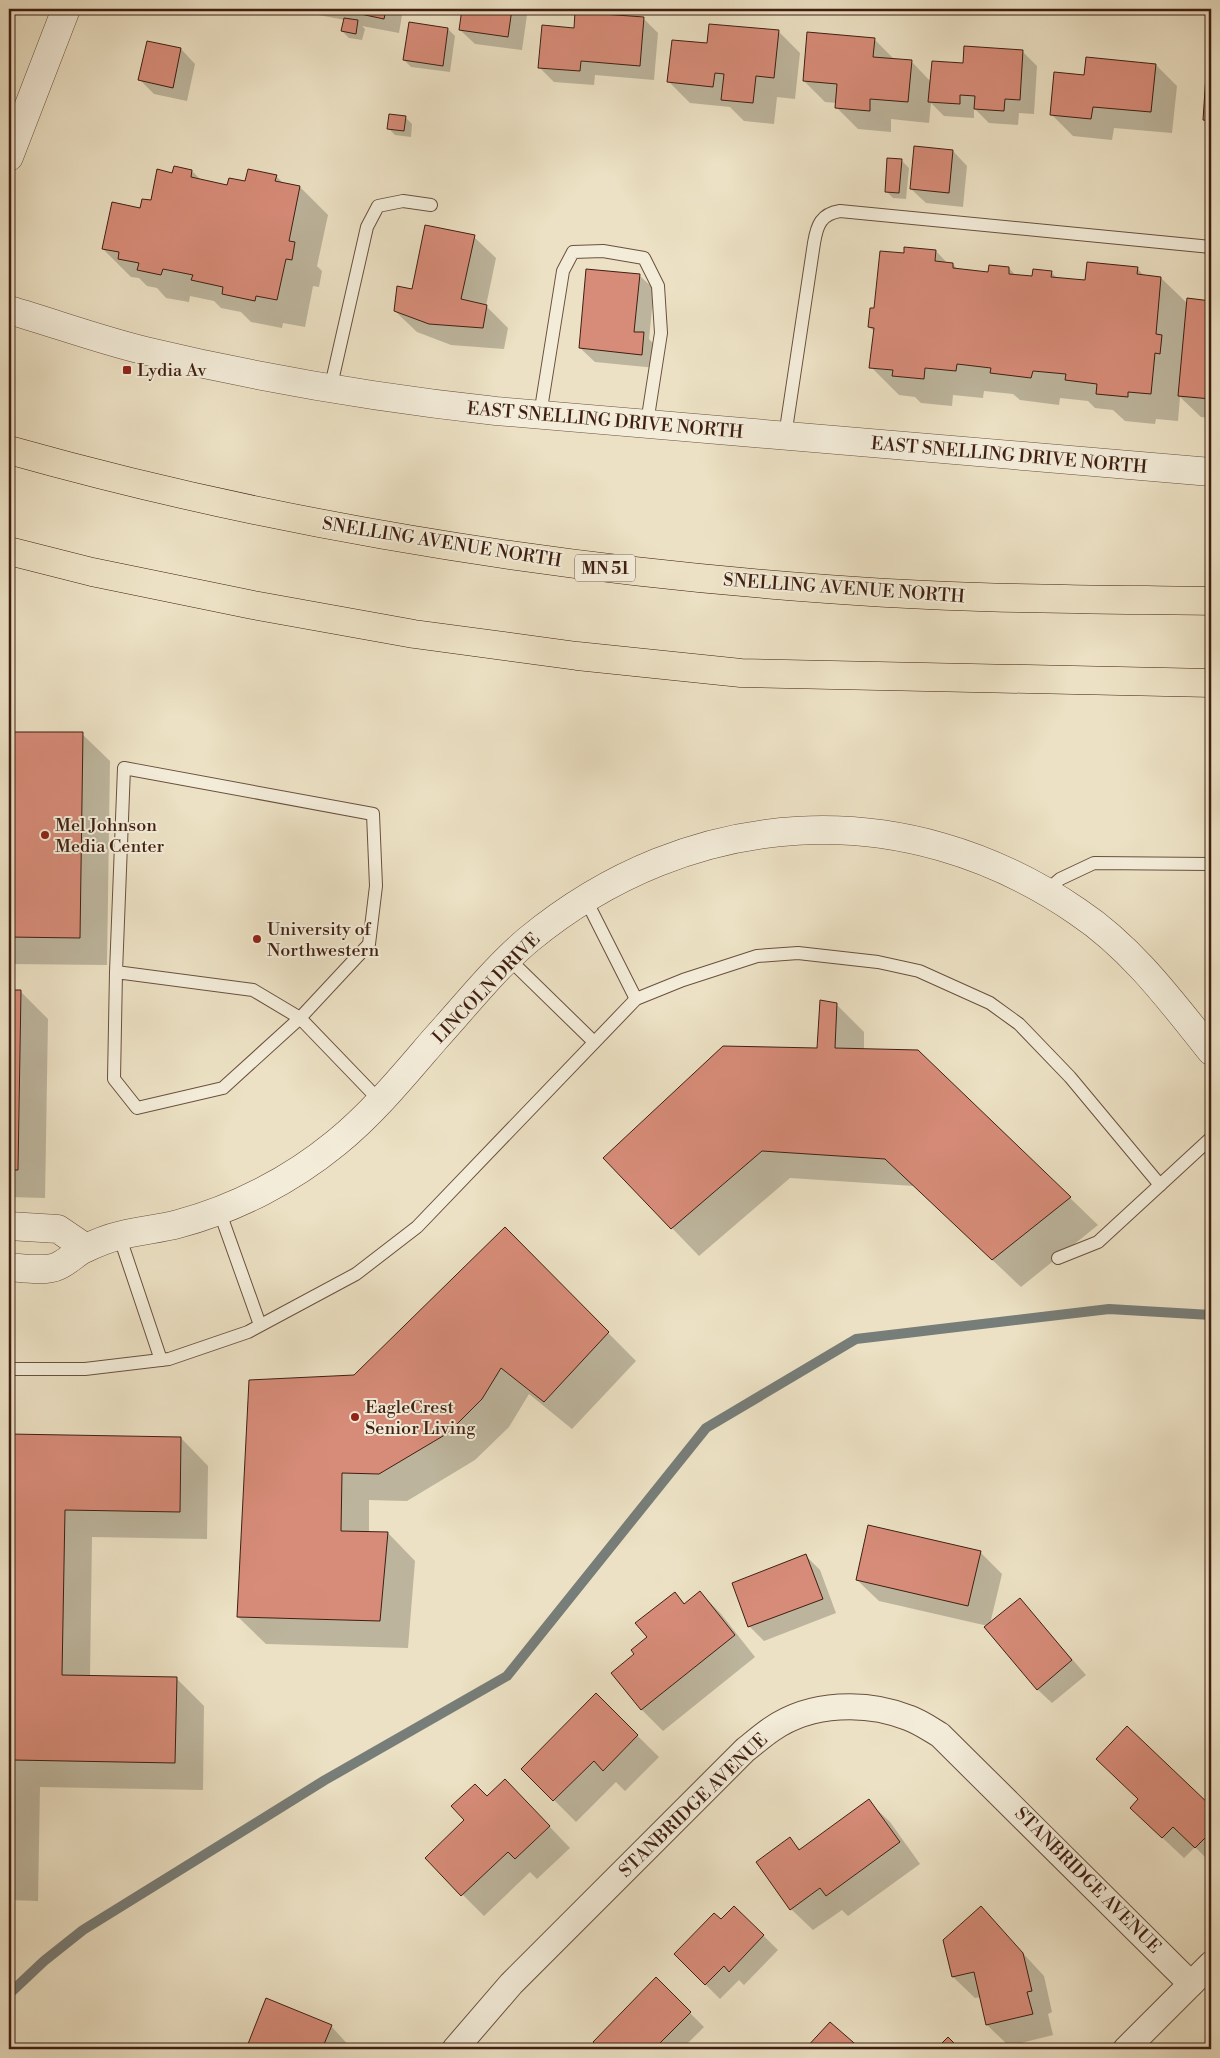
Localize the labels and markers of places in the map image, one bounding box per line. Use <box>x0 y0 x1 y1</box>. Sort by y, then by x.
place label: Lydia Av <box>137 359 207 382</box>
marker: Lydia Av <box>121 364 133 376</box>
place label: Mel Johnson Media Center <box>55 814 164 858</box>
marker: Mel Johnson Media Center <box>39 829 51 841</box>
place label: University of Northwestern <box>267 918 380 962</box>
marker: University of Northwestern <box>251 933 263 945</box>
place label: EagleCrest Senior Living <box>365 1396 476 1440</box>
marker: EagleCrest Senior Living <box>349 1411 361 1423</box>

